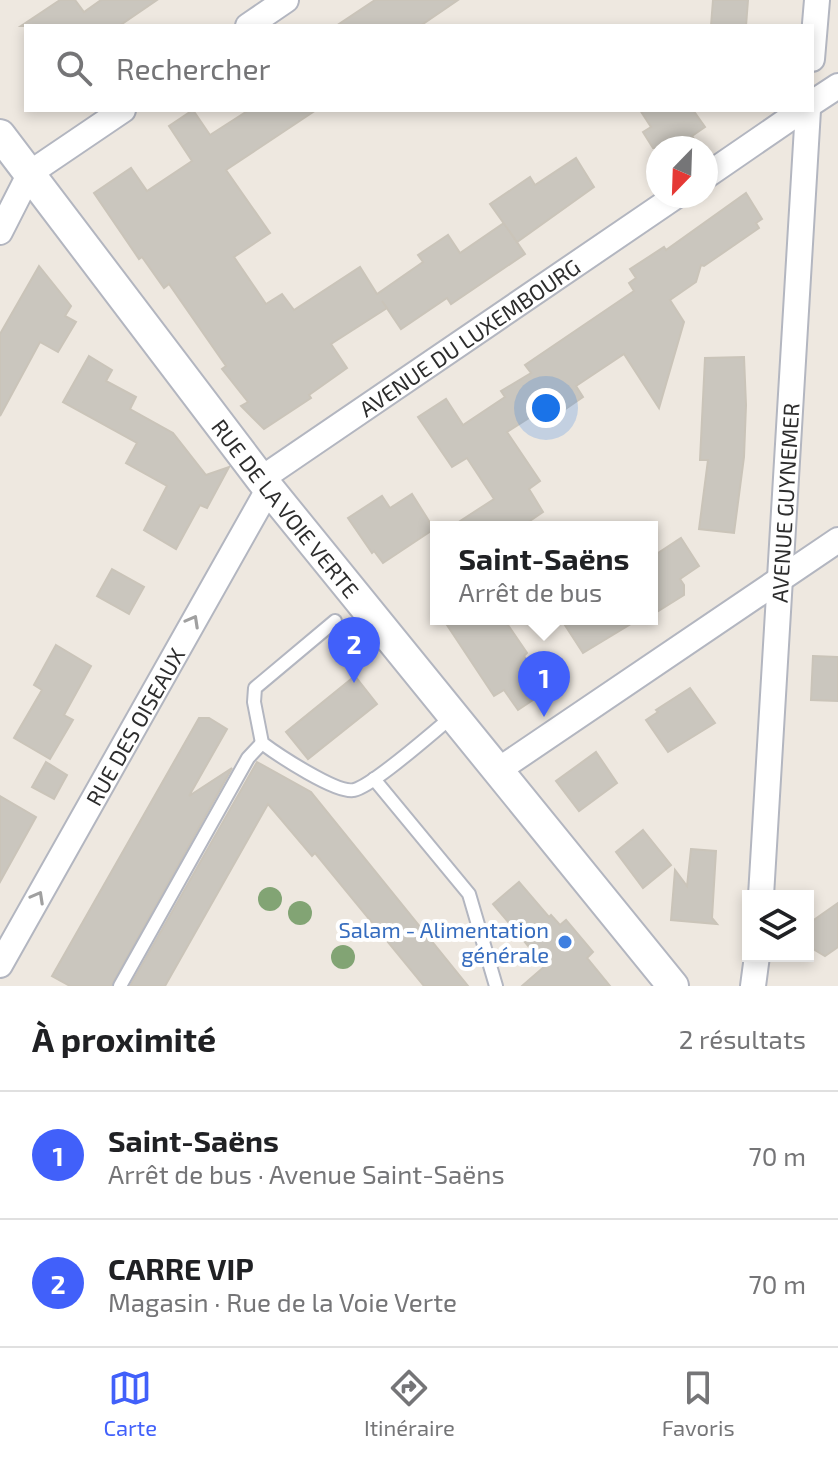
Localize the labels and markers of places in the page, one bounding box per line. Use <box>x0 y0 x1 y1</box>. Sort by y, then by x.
pin: 2 <box>328 617 380 683</box>
pin: 1 <box>518 651 570 717</box>
place label: Salam - Alimentation générale <box>338 916 549 967</box>
marker: Salam - Alimentation générale <box>556 933 574 951</box>

